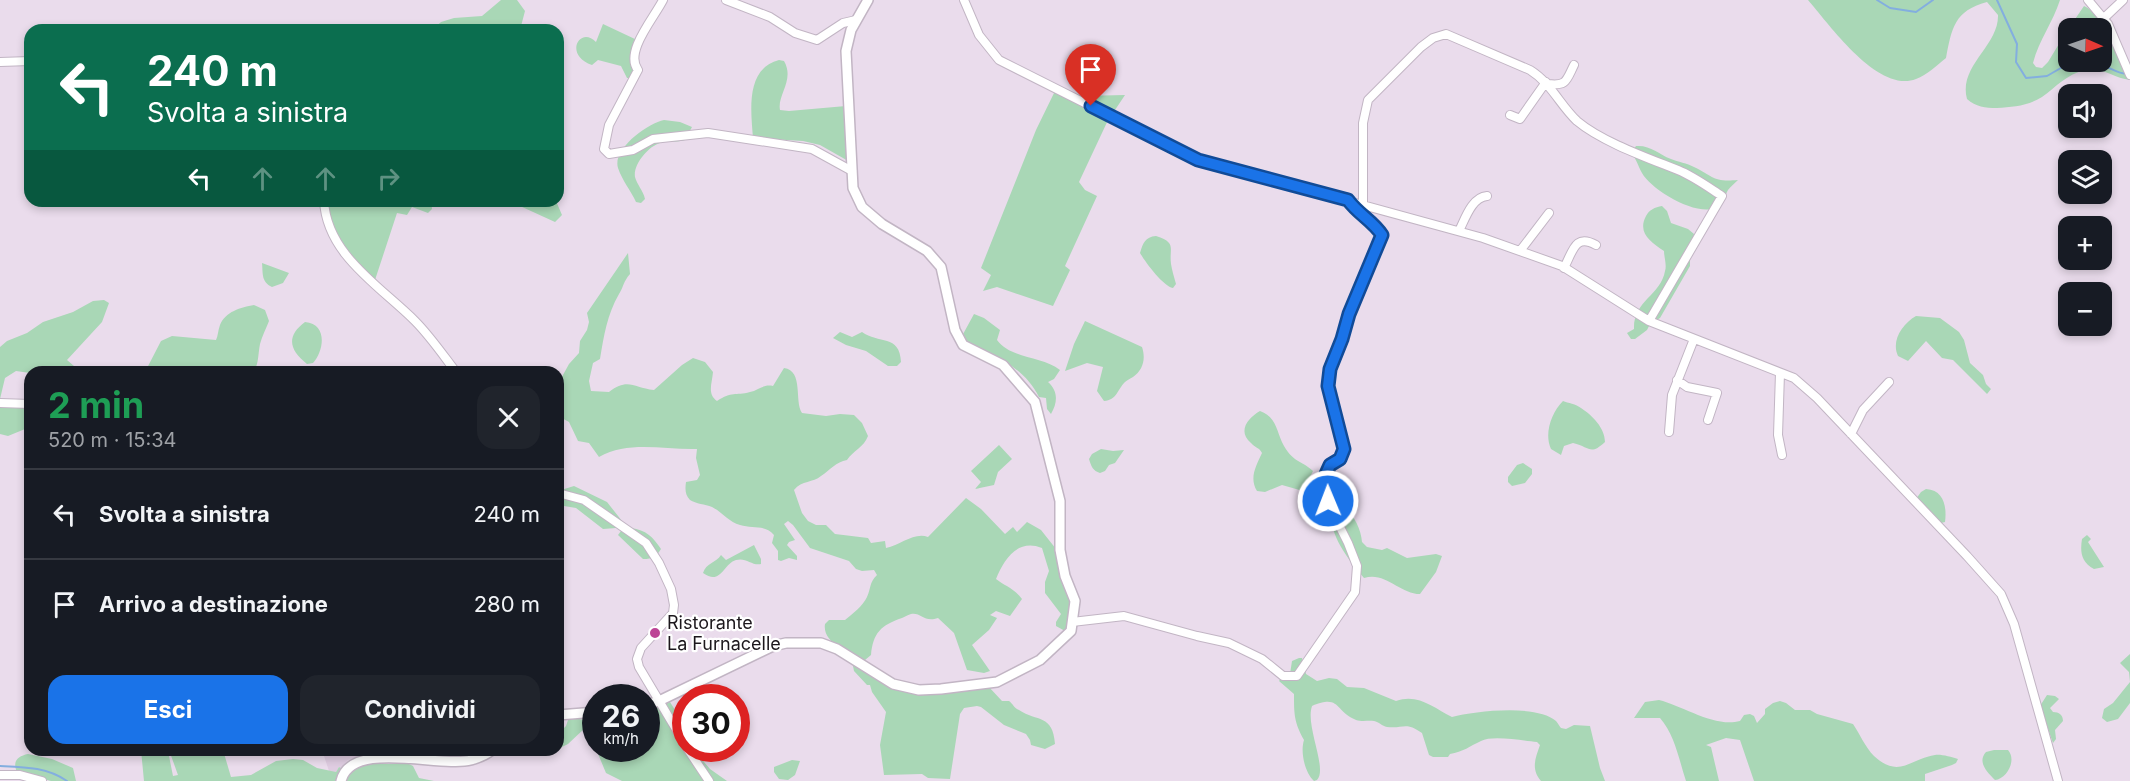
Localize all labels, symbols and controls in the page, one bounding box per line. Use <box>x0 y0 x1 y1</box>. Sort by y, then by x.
north arrow <box>2058 18 2112 72</box>
map controls <box>2058 18 2112 336</box>
pin <box>1065 44 1116 106</box>
text: 240 m <box>147 45 278 96</box>
icon: left <box>48 48 126 126</box>
icon: arrive <box>1074 53 1107 86</box>
button: sound <box>2058 84 2112 138</box>
text: Svolta a sinistra <box>147 96 348 129</box>
button: layers <box>2058 150 2112 204</box>
icon: left <box>183 162 216 195</box>
icon: ahead <box>246 162 279 195</box>
icon: ahead <box>309 162 342 195</box>
icon: right <box>372 162 405 195</box>
button: + <box>2058 216 2112 270</box>
button: − <box>2058 282 2112 336</box>
text: 2 min <box>48 383 144 427</box>
button: close <box>477 386 540 449</box>
text: 520 m · 15:34 <box>48 428 176 452</box>
position arrow <box>1296 469 1360 533</box>
icon: left <box>48 498 81 531</box>
text: Svolta a sinistra <box>99 501 270 527</box>
text: 240 m <box>473 501 540 527</box>
icon: arrive <box>48 588 81 621</box>
text: Arrivo a destinazione <box>99 591 328 617</box>
text: 280 m <box>474 591 540 617</box>
place label: Ristorante La Furnacelle <box>667 612 781 654</box>
marker: Ristorante La Furnacelle <box>648 626 662 640</box>
button: Esci <box>48 675 288 744</box>
button: Condividi <box>300 675 540 744</box>
speed limit sign: 30 <box>672 684 750 762</box>
text: 26 <box>602 698 640 734</box>
text: km/h <box>603 729 639 748</box>

